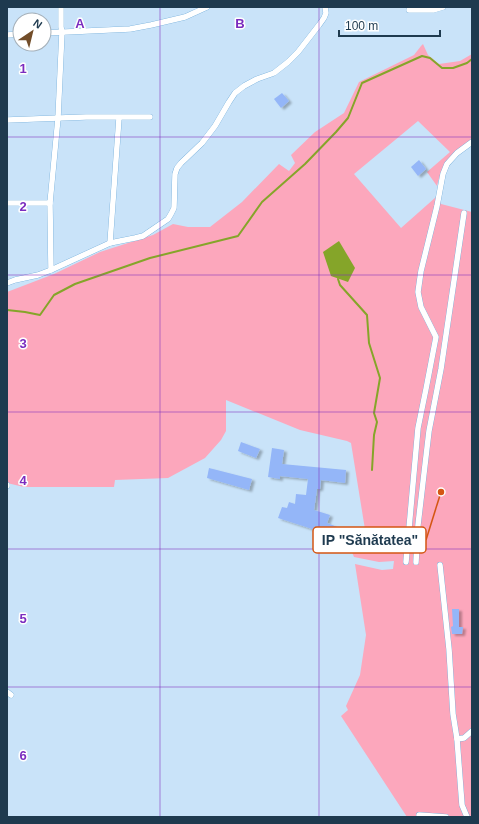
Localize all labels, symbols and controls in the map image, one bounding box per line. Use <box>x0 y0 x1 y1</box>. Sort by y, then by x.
north arrow <box>12 12 52 52</box>
scale bar <box>339 12 440 38</box>
text: A <box>75 16 85 31</box>
text: B <box>235 16 245 31</box>
text: N <box>31 17 44 31</box>
text: 100 m <box>345 19 378 33</box>
text: 1 <box>19 61 27 76</box>
text: 2 <box>19 199 27 214</box>
text: 3 <box>19 336 27 351</box>
text: 4 <box>19 473 27 488</box>
callout: IP "Sănătatea" <box>313 527 426 553</box>
text: IP "Sănătatea" <box>322 532 418 548</box>
text: 5 <box>19 611 27 626</box>
text: 6 <box>19 748 27 763</box>

